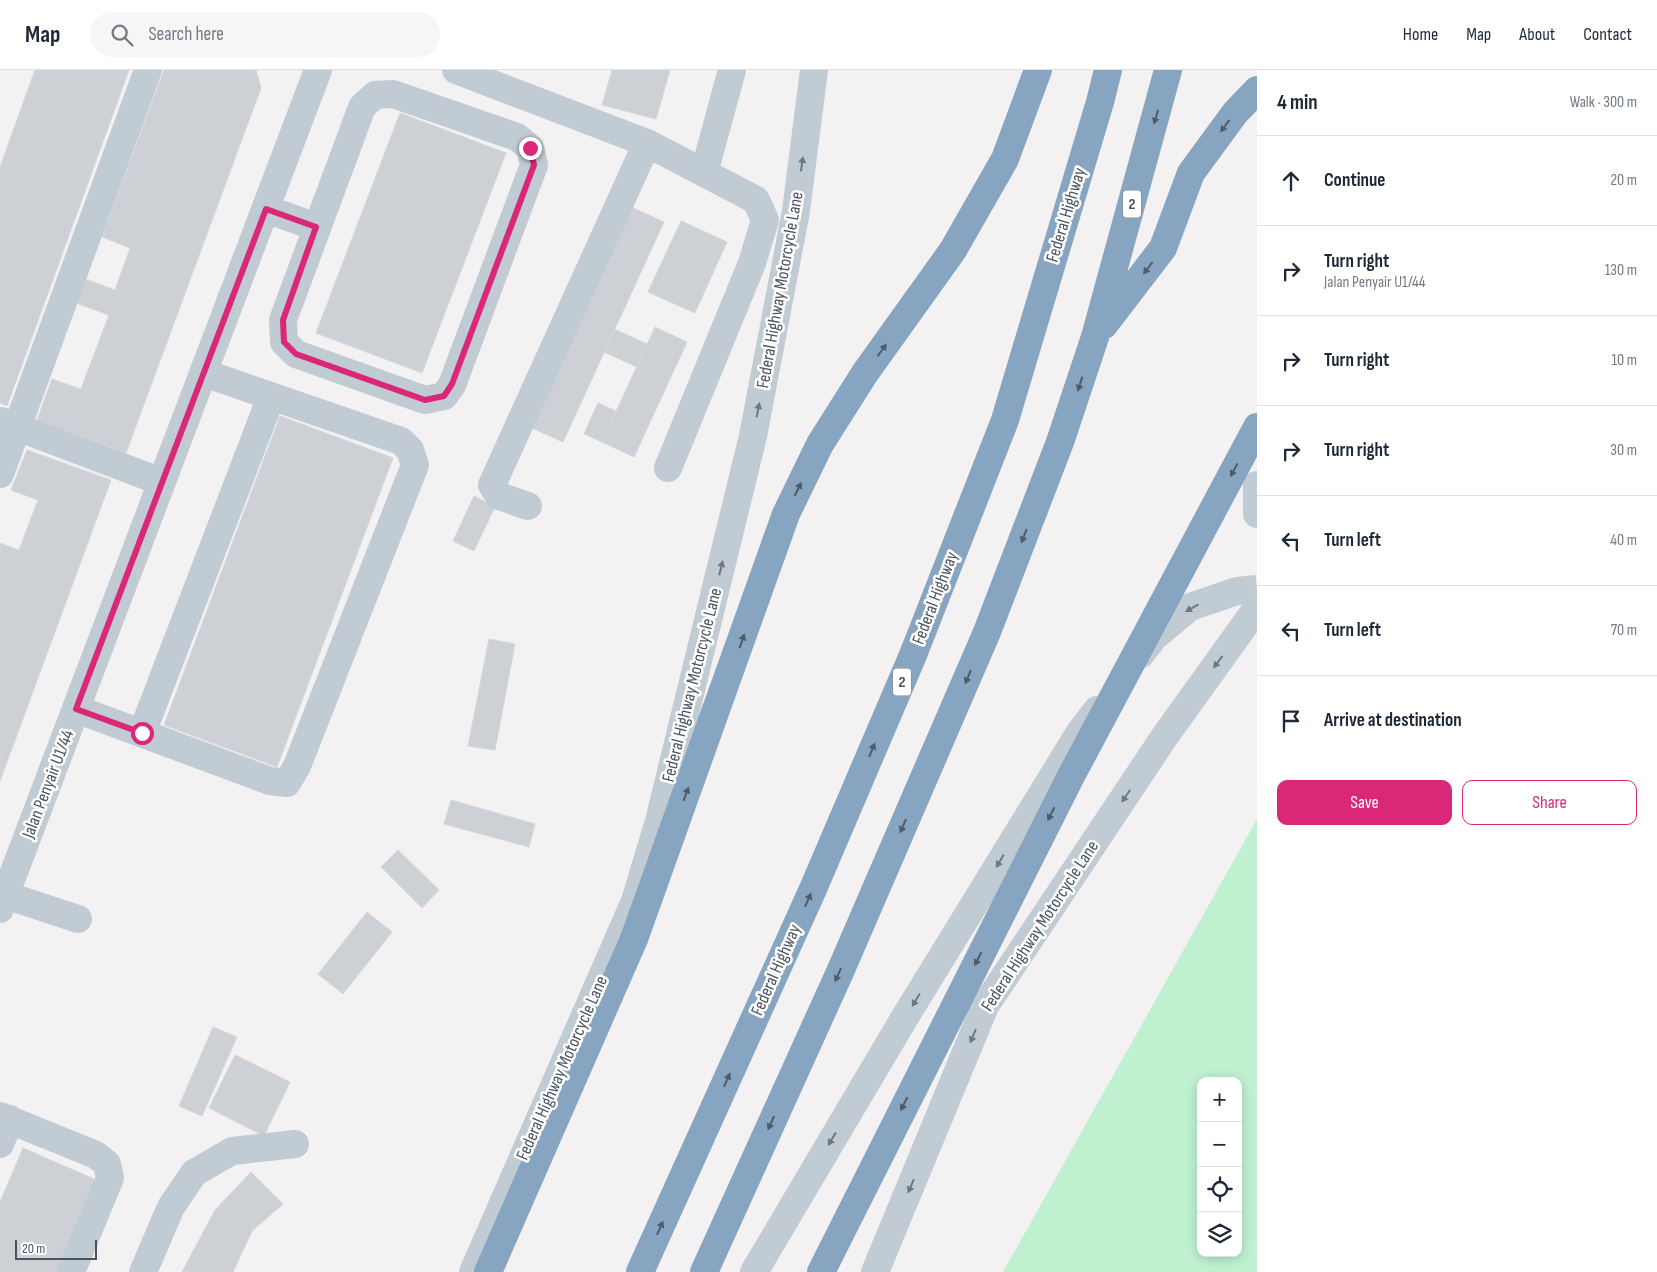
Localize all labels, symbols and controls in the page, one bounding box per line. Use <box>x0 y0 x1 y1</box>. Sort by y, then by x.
search box <box>90 12 440 57</box>
text: Map <box>25 20 60 49</box>
icon: search <box>108 21 136 49</box>
text: Search here <box>148 23 224 46</box>
text: Home <box>1403 24 1438 45</box>
text: Map <box>1466 24 1491 45</box>
text: About <box>1519 24 1555 45</box>
text: Contact <box>1583 24 1632 45</box>
text: 4 min <box>1277 90 1318 115</box>
text: Walk · 300 m <box>1570 93 1637 112</box>
one-way arrow <box>1152 110 1160 125</box>
one-way arrow <box>1220 119 1230 133</box>
route end <box>519 137 542 160</box>
one-way arrow <box>798 155 806 171</box>
street label: Federal Highway <box>1042 165 1090 265</box>
icon: ahead <box>1277 167 1305 195</box>
text: Continue <box>1324 169 1385 192</box>
text: 20 m <box>1610 171 1637 190</box>
street label: Federal Highway Motorcycle Lane <box>752 190 808 390</box>
road number: 2 <box>1123 190 1141 218</box>
text: Turn right <box>1324 250 1389 273</box>
icon: right <box>1277 257 1305 285</box>
one-way arrow <box>1142 261 1153 274</box>
text: 130 m <box>1605 261 1637 280</box>
text: Jalan Penyair U1/44 <box>1324 273 1425 292</box>
one-way arrow <box>877 343 887 357</box>
icon: right <box>1277 347 1305 375</box>
text: Turn right <box>1324 349 1389 372</box>
text: 10 m <box>1611 351 1637 370</box>
one-way arrow <box>1075 376 1083 391</box>
one-way arrow <box>754 401 762 417</box>
icon: right <box>1277 437 1305 465</box>
text: Turn right <box>1324 439 1389 462</box>
text: 30 m <box>1610 441 1637 460</box>
one-way arrow <box>1230 463 1238 477</box>
one-way arrow <box>795 482 803 496</box>
icon: left <box>1277 527 1305 555</box>
one-way arrow <box>1020 529 1028 544</box>
text: Turn left <box>1324 529 1381 552</box>
text: 40 m <box>1610 531 1637 550</box>
street label: Federal Highway <box>908 549 962 647</box>
one-way arrow <box>717 560 725 575</box>
street label: Federal Highway Motorcycle Lane <box>658 586 726 784</box>
one-way arrow <box>1184 604 1199 612</box>
icon: left <box>1277 617 1305 645</box>
text: Turn left <box>1324 619 1381 642</box>
text: 70 m <box>1611 621 1637 640</box>
one-way arrow <box>739 634 746 649</box>
one-way arrow <box>1213 655 1223 669</box>
road number: 2 <box>893 668 911 696</box>
one-way arrow <box>963 670 971 684</box>
icon: arrive <box>1277 707 1305 735</box>
text: Arrive at destination <box>1324 709 1462 732</box>
route start <box>131 722 154 745</box>
street label: Jalan Penyair U1/44 <box>17 727 78 842</box>
one-way arrow <box>869 743 877 757</box>
button: Save <box>1277 780 1452 825</box>
button: Share <box>1462 780 1637 825</box>
one-way arrow <box>682 786 690 801</box>
one-way arrow <box>1121 789 1131 802</box>
one-way arrow <box>1047 807 1055 822</box>
one-way arrow <box>899 819 907 833</box>
street label: Federal Highway Motorcycle Lane <box>977 837 1103 1015</box>
one-way arrow <box>996 855 1005 868</box>
one-way arrow <box>805 893 813 907</box>
street label: Federal Highway <box>747 921 805 1019</box>
one-way arrow <box>974 952 982 966</box>
one-way arrow <box>834 968 842 982</box>
street label: Federal Highway Motorcycle Lane <box>512 973 612 1163</box>
one-way arrow <box>911 993 920 1006</box>
one-way arrow <box>969 1029 977 1043</box>
one-way arrow <box>723 1073 731 1087</box>
map controls <box>1197 1077 1242 1257</box>
button: + <box>1197 1077 1242 1122</box>
one-way arrow <box>900 1097 908 1111</box>
one-way arrow <box>767 1116 775 1130</box>
button: − <box>1197 1122 1242 1167</box>
one-way arrow <box>827 1133 836 1146</box>
button: locate <box>1197 1167 1242 1212</box>
one-way arrow <box>906 1179 914 1193</box>
button: layers <box>1197 1212 1242 1257</box>
one-way arrow <box>656 1221 664 1235</box>
scale bar <box>15 1237 98 1260</box>
text: 20 m <box>22 1240 45 1257</box>

